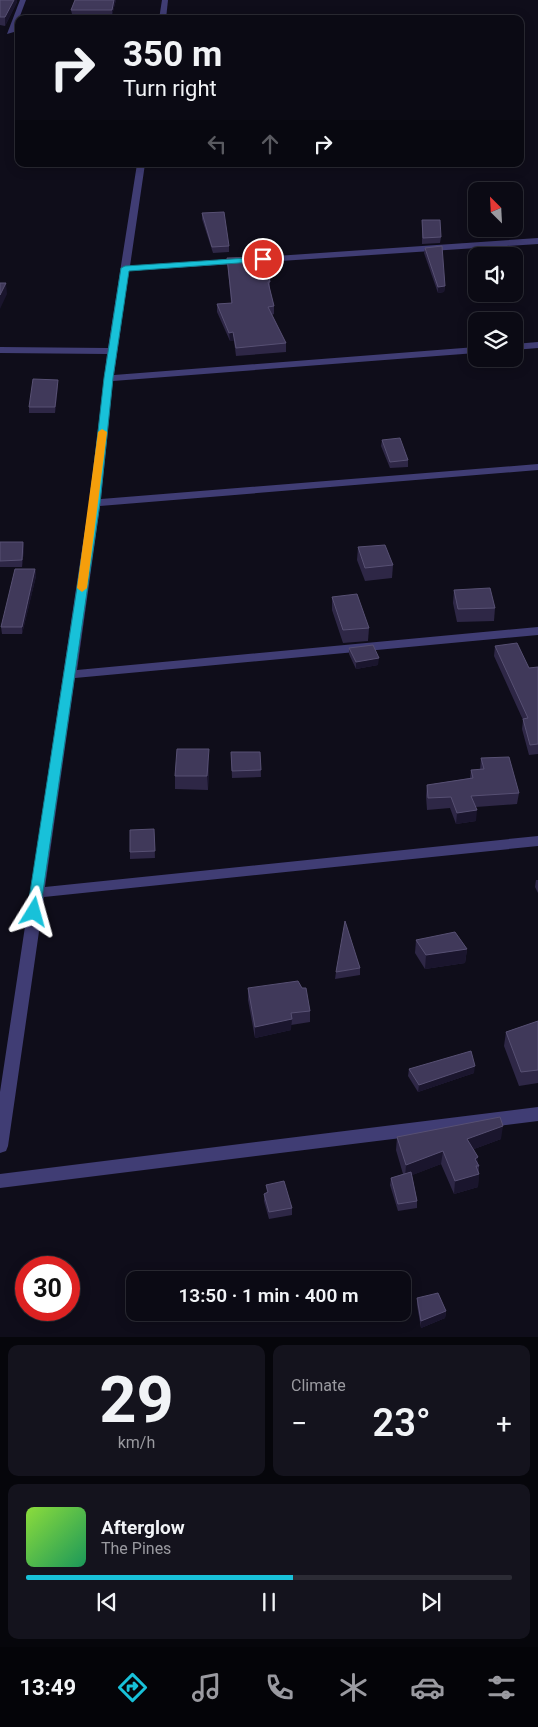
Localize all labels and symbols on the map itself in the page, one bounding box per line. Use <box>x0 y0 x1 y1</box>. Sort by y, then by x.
north arrow <box>468 182 522 238</box>
pin <box>242 238 284 280</box>
position arrow <box>7 885 59 937</box>
speed limit sign: 30 <box>15 1256 80 1321</box>

